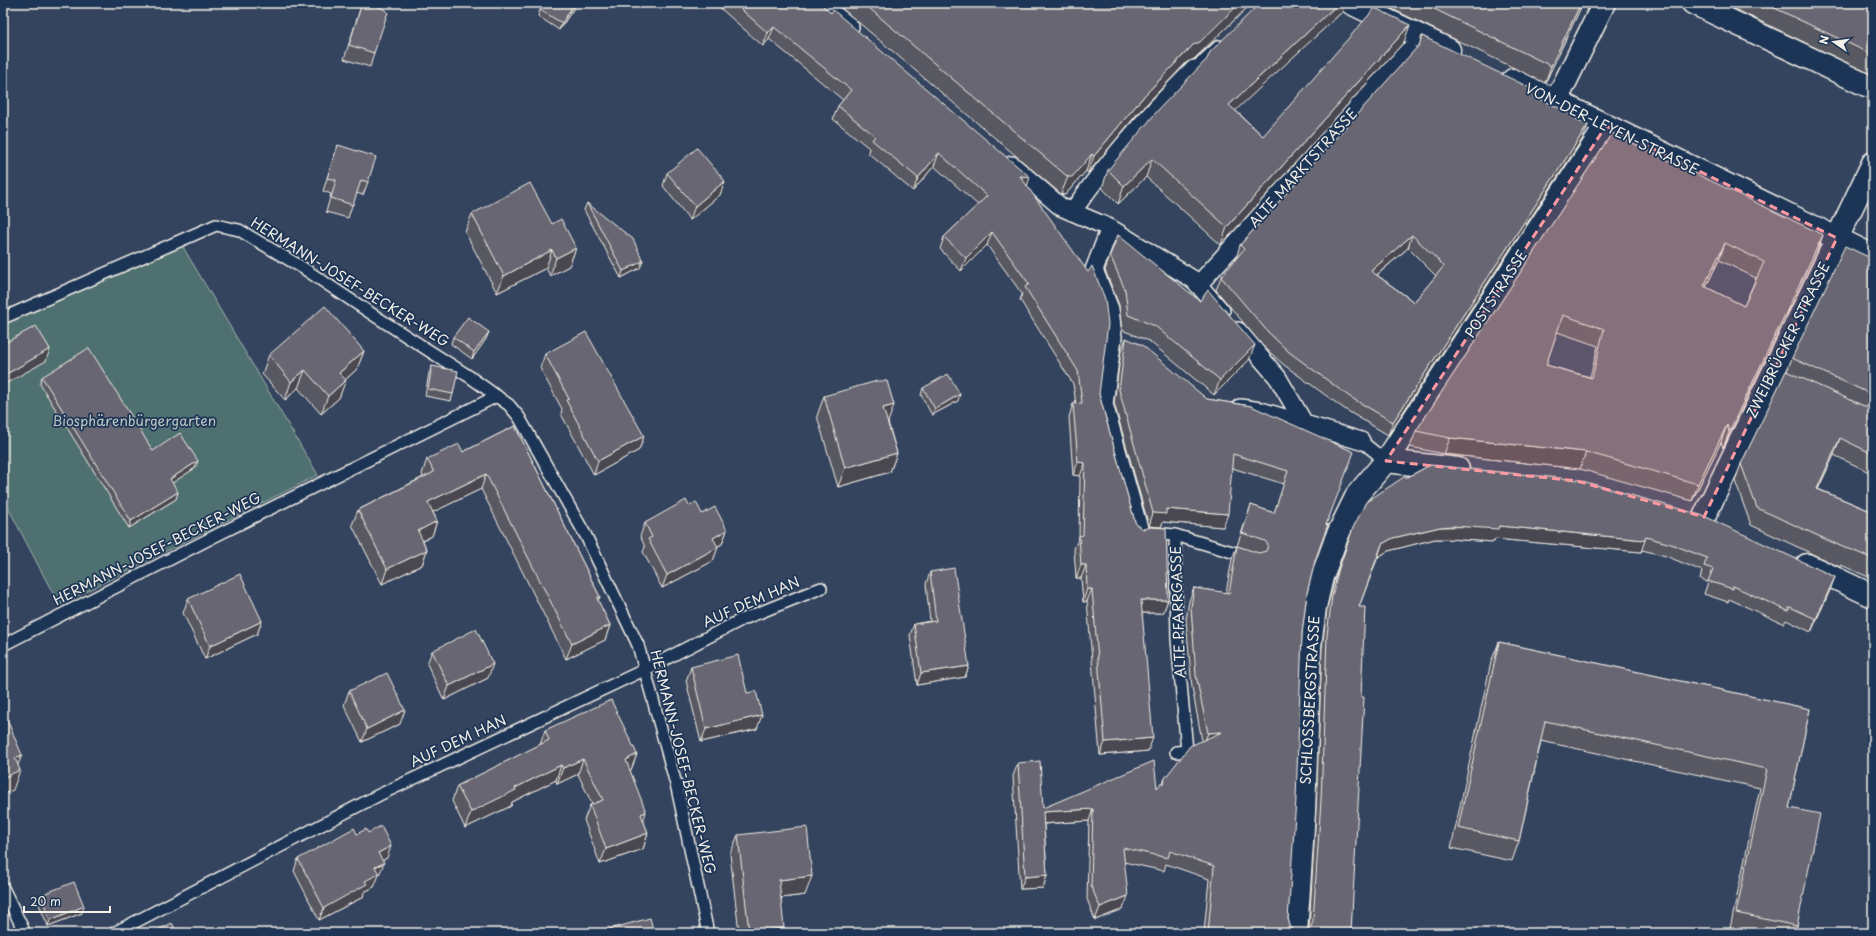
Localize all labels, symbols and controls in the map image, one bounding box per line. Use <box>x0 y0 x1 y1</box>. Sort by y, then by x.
north arrow <box>1814 22 1854 62</box>
text: N <box>1815 33 1833 46</box>
street label: VON-DER-LEYEN-STRASSE <box>1522 77 1703 180</box>
street label: ALTE MARKTSTRASSE <box>1243 103 1362 232</box>
street label: HERMANN-JOSEF-BECKER-WEG <box>247 212 454 352</box>
street label: POSTSTRASSE <box>1459 246 1532 342</box>
street label: ZWEIBRÜCKER STRASSE <box>1740 258 1835 422</box>
park label: Biosphärenbürgergarten <box>52 410 216 431</box>
street label: HERMANN-JOSEF-BECKER-WEG <box>49 487 264 610</box>
street label: ALTE PFARRGASSE <box>1165 545 1190 679</box>
street label: AUF DEM HAN <box>699 571 803 632</box>
street label: SCHLOSSBERGSTRASSE <box>1295 615 1324 785</box>
street label: HERMANN-JOSEF-BECKER-WEG <box>645 648 722 876</box>
street label: AUF DEM HAN <box>406 709 509 772</box>
scale bar <box>24 888 110 914</box>
text: 20 m <box>30 892 61 910</box>

